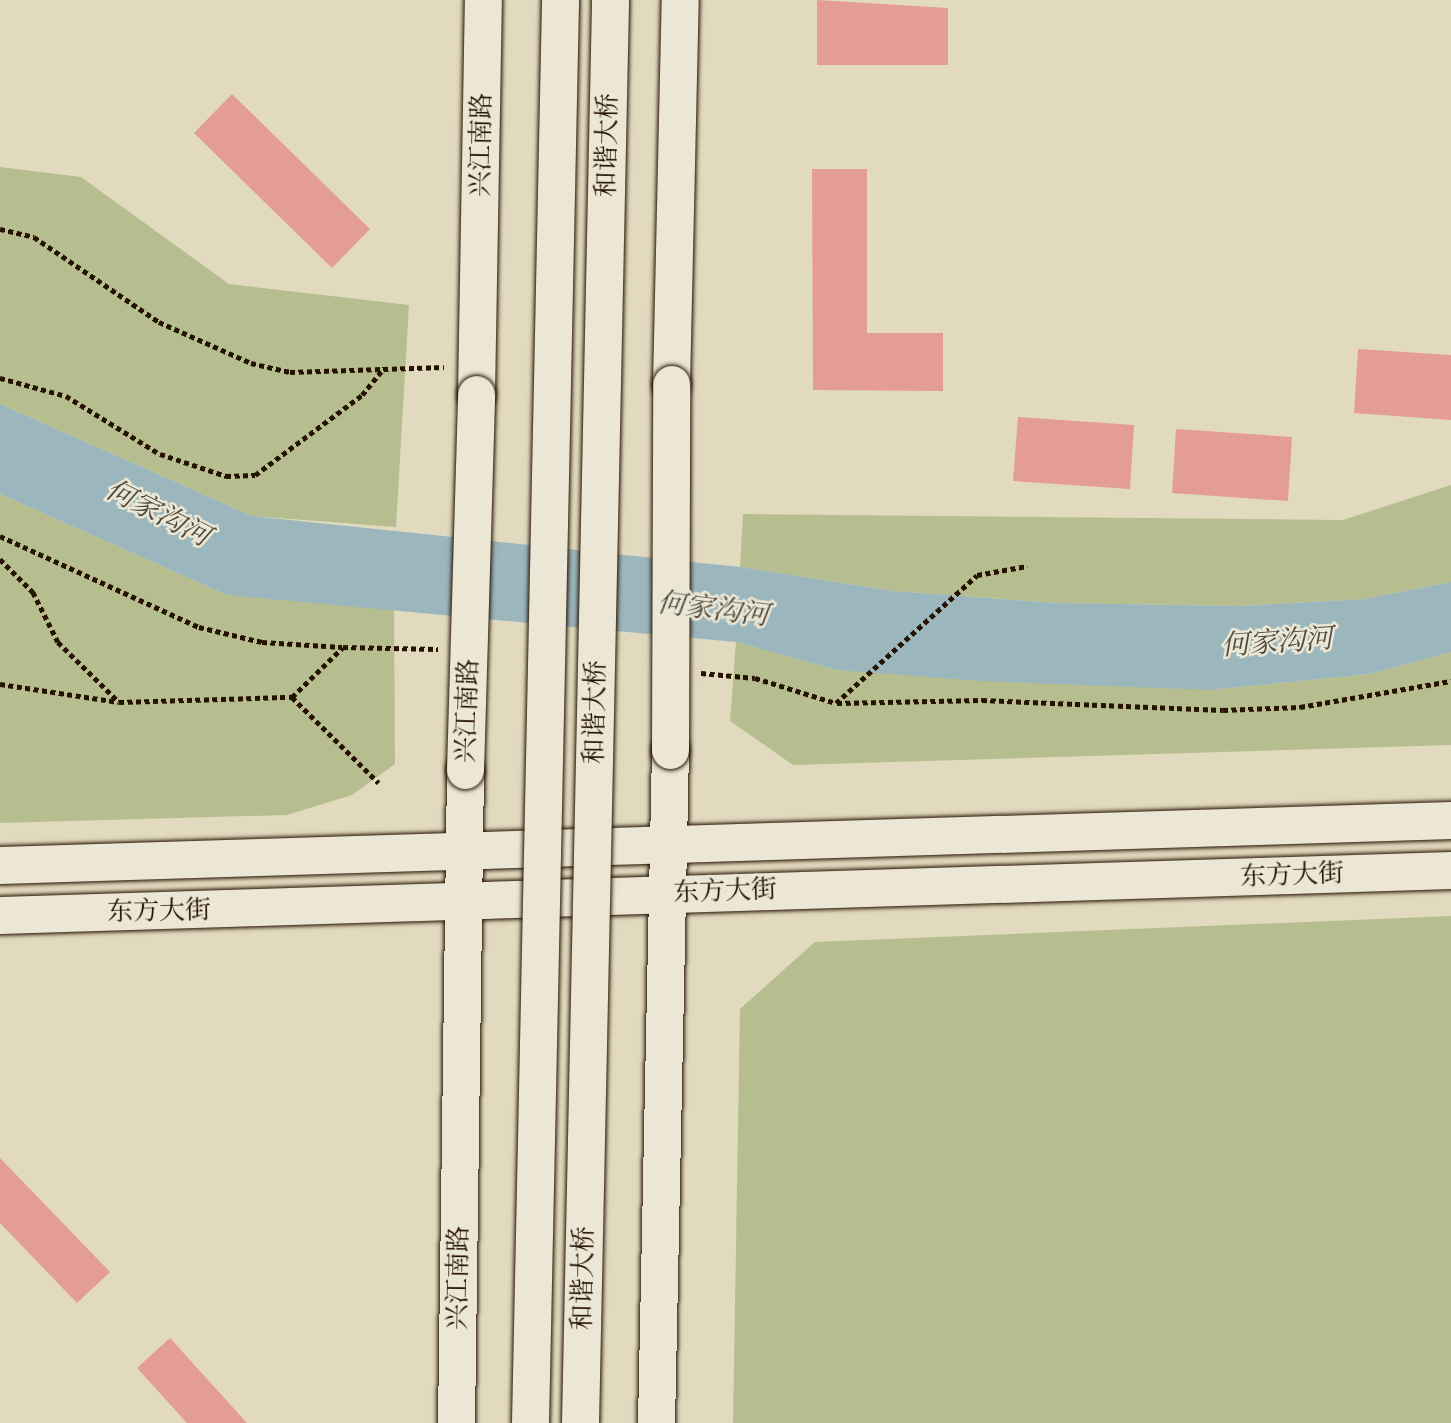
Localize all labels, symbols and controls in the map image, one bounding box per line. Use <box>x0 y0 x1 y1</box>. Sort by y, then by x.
street label: 兴江南路 <box>464 93 498 197</box>
street label: 和谐大桥 <box>590 93 624 197</box>
water label: 何家沟河 <box>100 473 216 553</box>
water label: 何家沟河 <box>655 586 771 632</box>
water label: 何家沟河 <box>1220 621 1334 663</box>
street label: 兴江南路 <box>450 658 484 764</box>
street label: 和谐大桥 <box>578 660 612 764</box>
street label: 东方大街 <box>1239 858 1345 892</box>
street label: 东方大街 <box>672 874 778 908</box>
street label: 东方大街 <box>107 894 211 928</box>
street label: 兴江南路 <box>441 1226 475 1330</box>
street label: 和谐大桥 <box>566 1226 600 1330</box>

